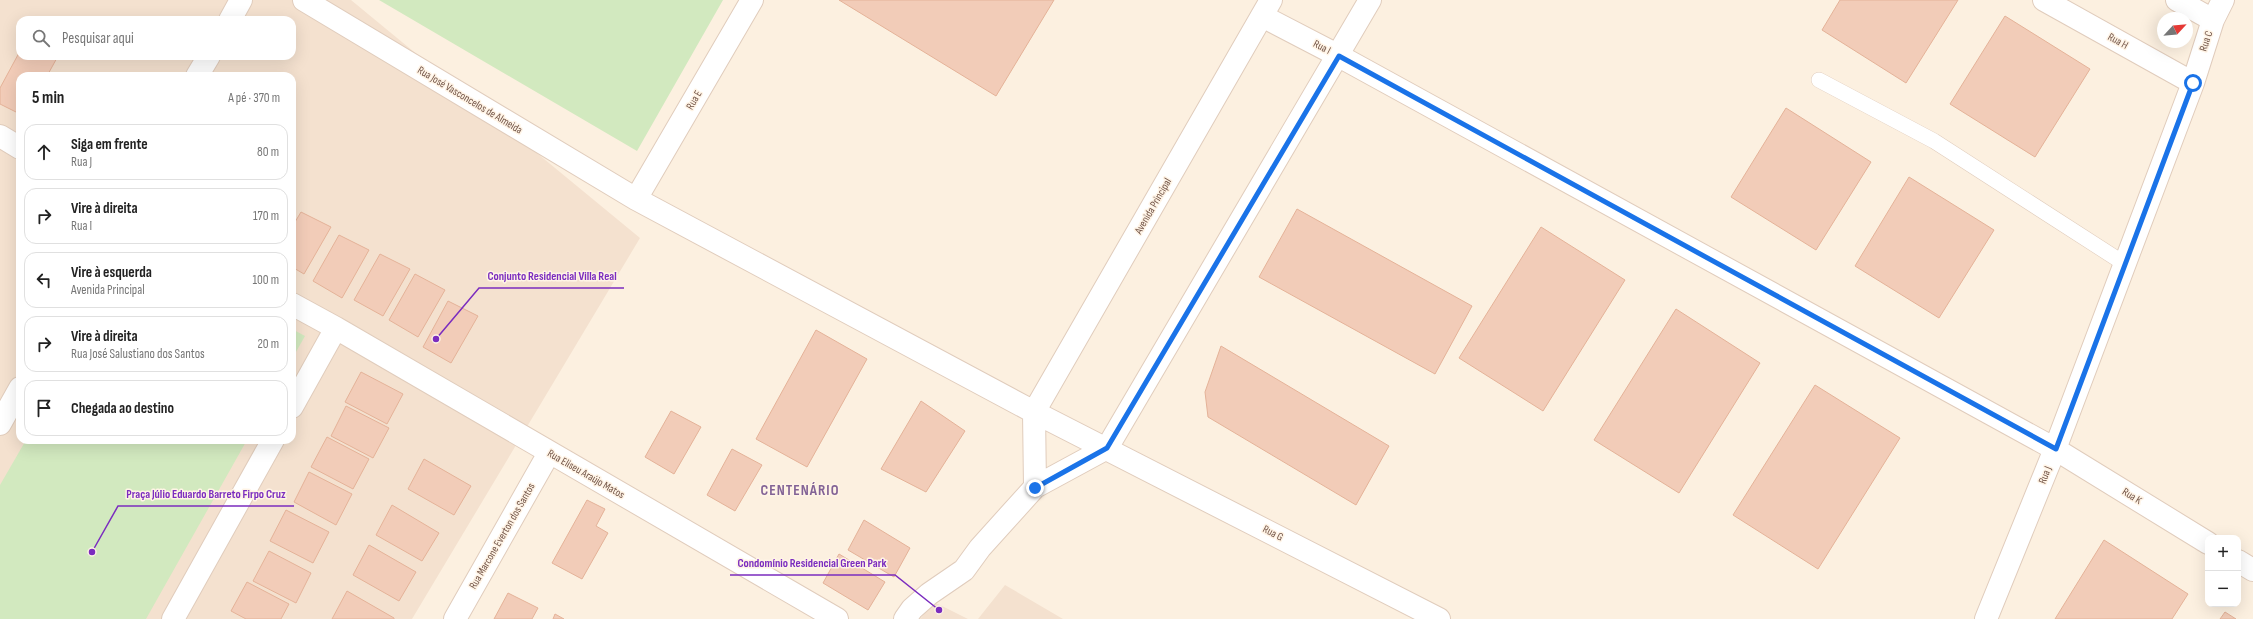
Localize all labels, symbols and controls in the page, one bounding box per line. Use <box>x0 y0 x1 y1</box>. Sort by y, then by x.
north arrow <box>2157 12 2193 48</box>
search box <box>16 16 296 60</box>
icon: search <box>30 27 52 49</box>
text: Pesquisar aqui <box>62 29 134 48</box>
street label: Rua C <box>2197 29 2215 53</box>
street label: Rua H <box>2106 30 2130 52</box>
street label: Rua I <box>1311 37 1333 57</box>
street label: Rua José Vasconcelos de Almeida <box>415 63 525 137</box>
route start <box>2184 74 2202 92</box>
text: 5 min <box>32 88 64 108</box>
street label: Rua E <box>683 88 705 112</box>
text: A pé · 370 m <box>228 90 280 106</box>
text: Siga em frente <box>71 135 148 154</box>
icon: ahead <box>33 141 55 163</box>
text: 80 m <box>257 144 279 160</box>
text: Rua J <box>71 154 92 170</box>
street label: Avenida Principal <box>1131 176 1174 237</box>
text: Vire à direita <box>71 199 138 218</box>
icon: right <box>33 205 55 227</box>
text: 170 m <box>253 208 279 224</box>
text: Rua I <box>71 218 92 234</box>
text: Vire à esquerda <box>71 263 152 282</box>
callout: Conjunto Residencial Villa Real <box>479 264 624 288</box>
icon: left <box>33 269 55 291</box>
text: Conjunto Residencial Villa Real <box>487 269 617 284</box>
text: 100 m <box>252 272 279 288</box>
text: Avenida Principal <box>71 282 145 298</box>
text: Vire à direita <box>71 327 138 346</box>
icon: right <box>33 333 55 355</box>
text: 20 m <box>257 336 279 352</box>
text: Rua José Salustiano dos Santos <box>71 346 205 362</box>
icon: arrive <box>33 397 55 419</box>
text: Chegada ao destino <box>71 399 174 418</box>
street label: Rua Eliseu Araújo Matos <box>545 447 627 501</box>
street label: Rua J <box>2036 464 2054 486</box>
route end <box>1026 479 1044 497</box>
street label: Rua Marcone Everton dos Santos <box>466 481 538 591</box>
district label: CENTENÁRIO <box>761 481 839 500</box>
callout: Praça Júlio Eduardo Barreto Firpo Cruz <box>118 482 294 506</box>
street label: Rua K <box>2120 485 2144 507</box>
text: Praça Júlio Eduardo Barreto Firpo Cruz <box>126 487 286 502</box>
street label: Rua G <box>1261 522 1285 544</box>
map controls <box>2205 535 2241 607</box>
button: + <box>2205 535 2241 571</box>
callout: Condomínio Residencial Green Park <box>730 551 895 575</box>
text: Condomínio Residencial Green Park <box>737 556 887 571</box>
button: − <box>2205 571 2241 607</box>

